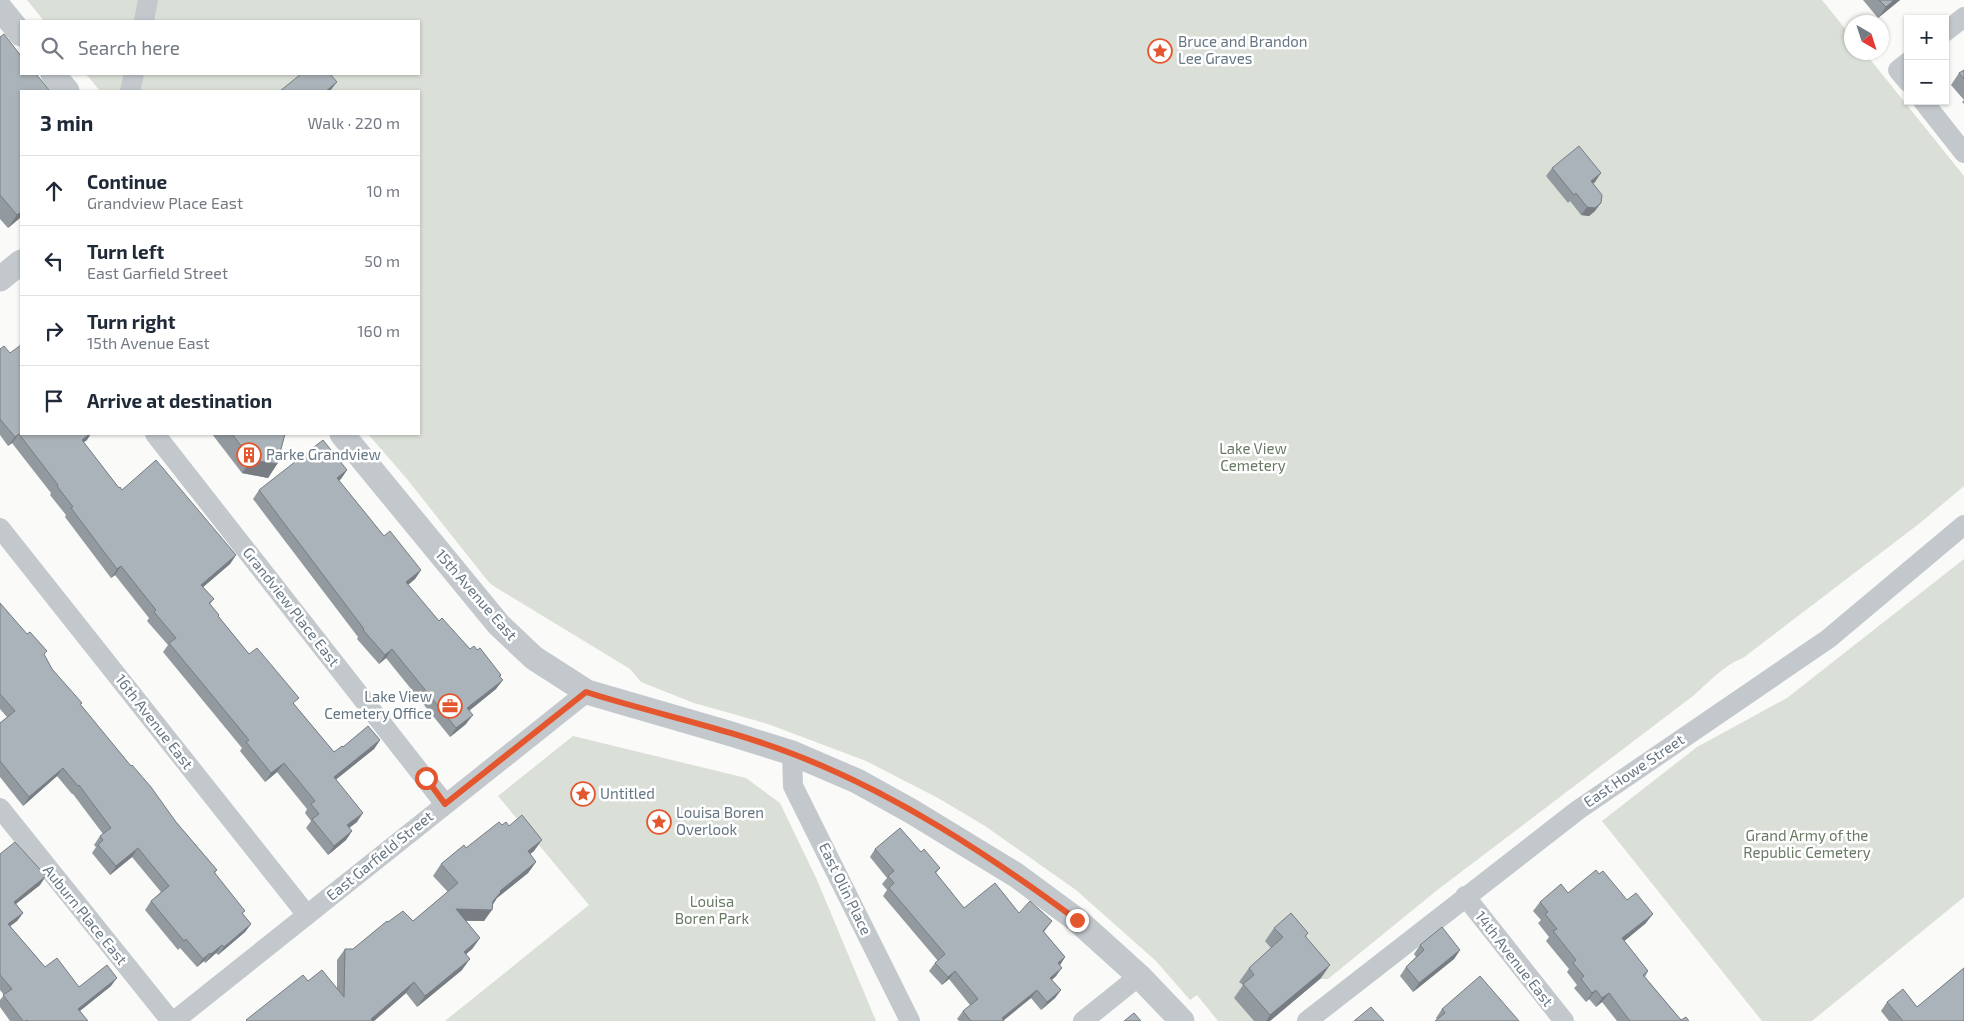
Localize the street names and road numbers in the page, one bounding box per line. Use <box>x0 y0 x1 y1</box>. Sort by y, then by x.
street label: Grandview Place East <box>240 543 344 670</box>
street label: 15th Avenue East <box>432 545 521 644</box>
street label: 16th Avenue East <box>112 670 198 773</box>
street label: East Howe Street <box>1580 730 1687 810</box>
street label: East Garfield Street <box>322 806 437 904</box>
street label: East Olin Place <box>816 840 876 938</box>
street label: Auburn Place East <box>40 861 132 968</box>
street label: 14th Avenue East <box>1472 907 1558 1010</box>

